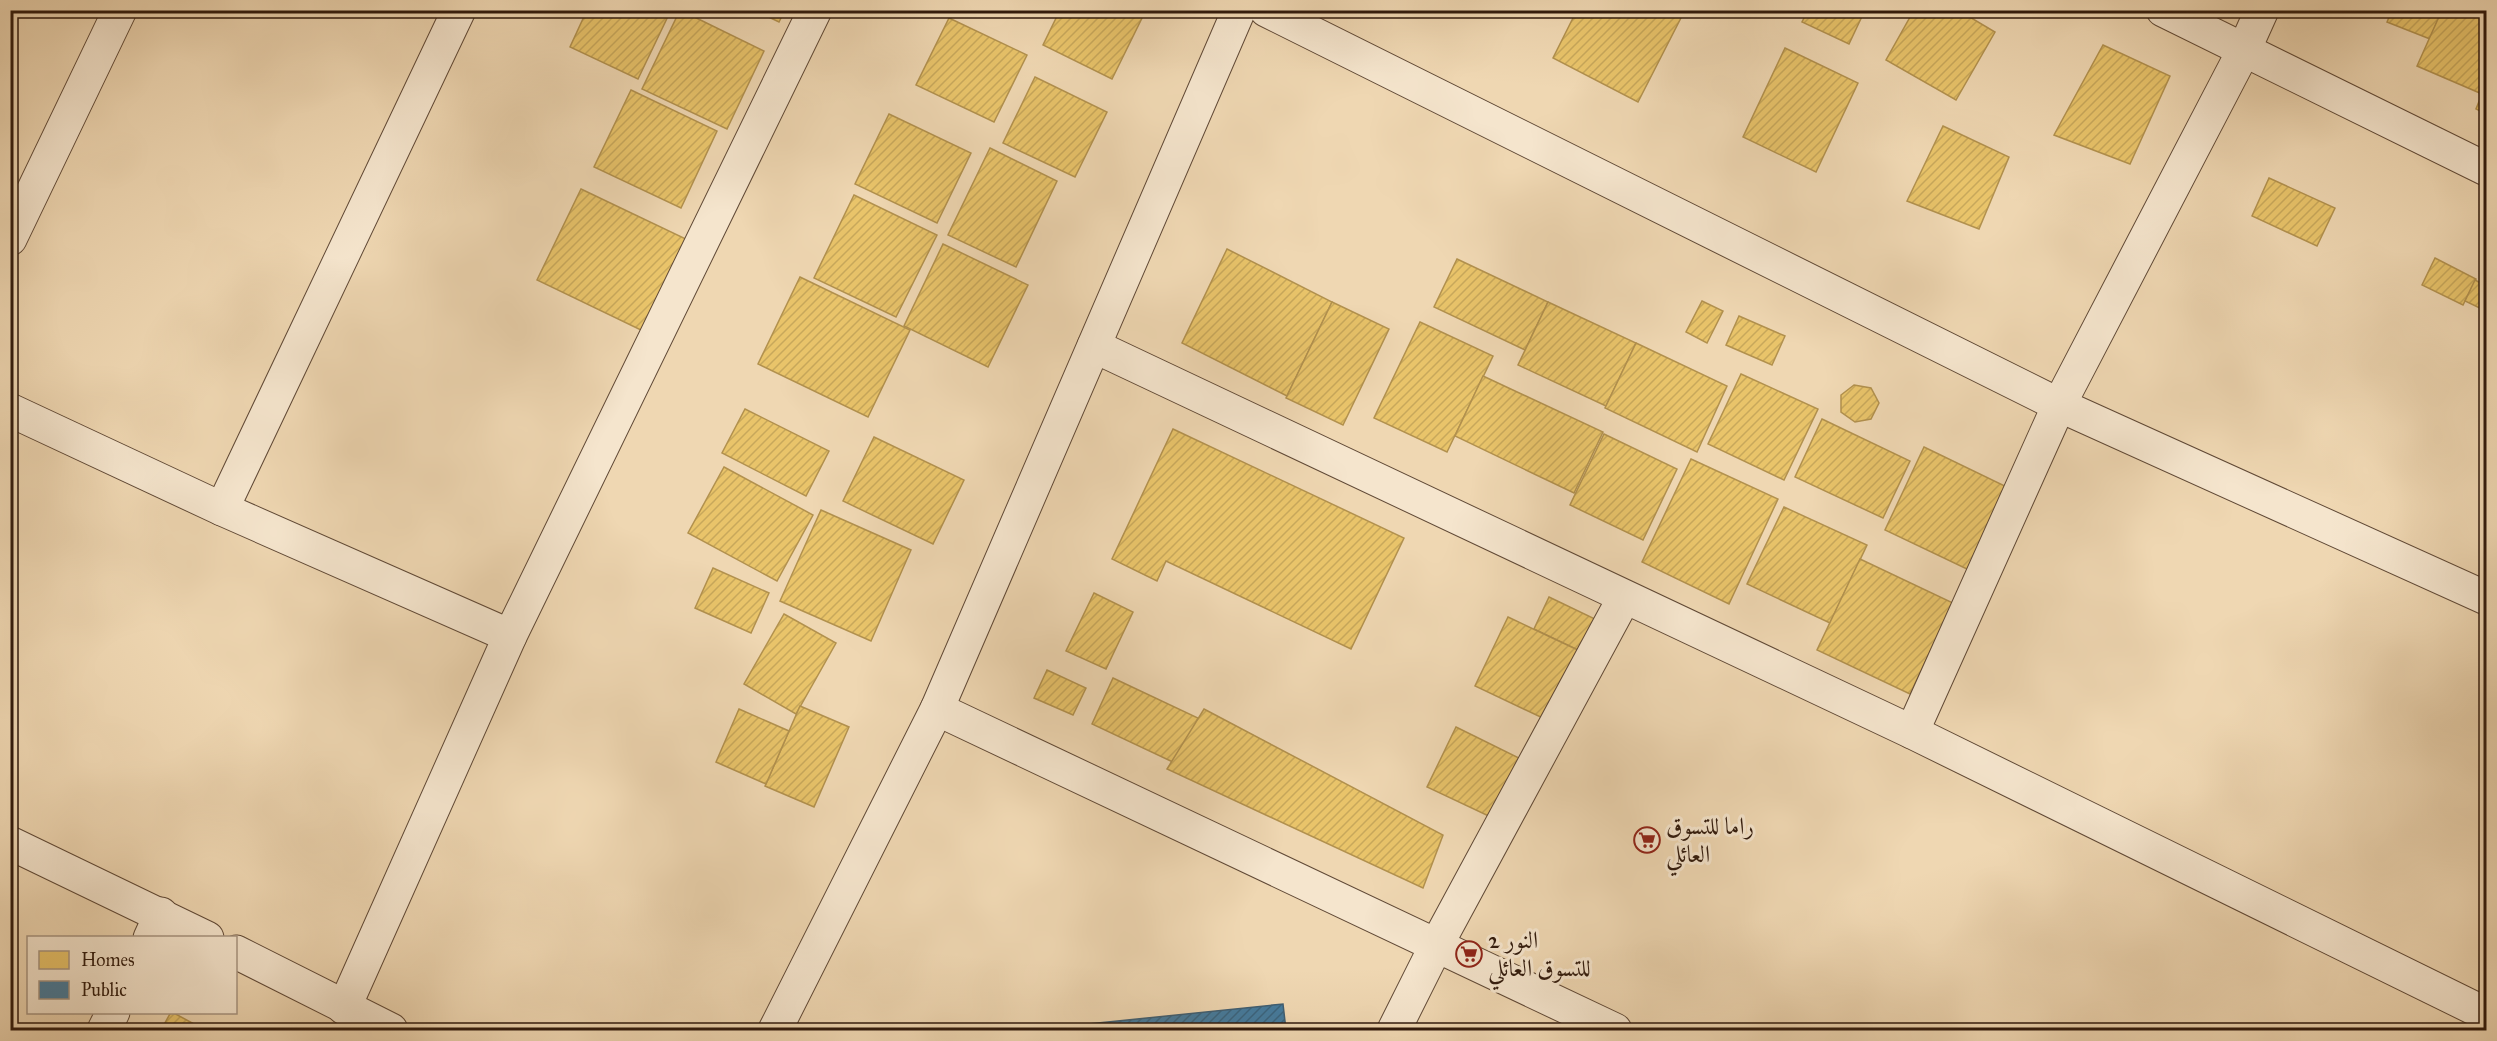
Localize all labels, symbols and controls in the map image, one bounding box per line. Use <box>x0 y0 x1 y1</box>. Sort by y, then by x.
place label: راما للتسوق العائلي <box>1666 811 1754 877</box>
supermarket icon: راما للتسوق العائلي <box>1632 825 1662 855</box>
place label: النور 2 للتسوق العائلي <box>1488 925 1591 991</box>
legend <box>27 936 237 1014</box>
supermarket icon: النور 2 للتسوق العائلي <box>1454 939 1484 969</box>
text: Homes <box>81 949 135 971</box>
text: Public <box>81 979 127 1001</box>

